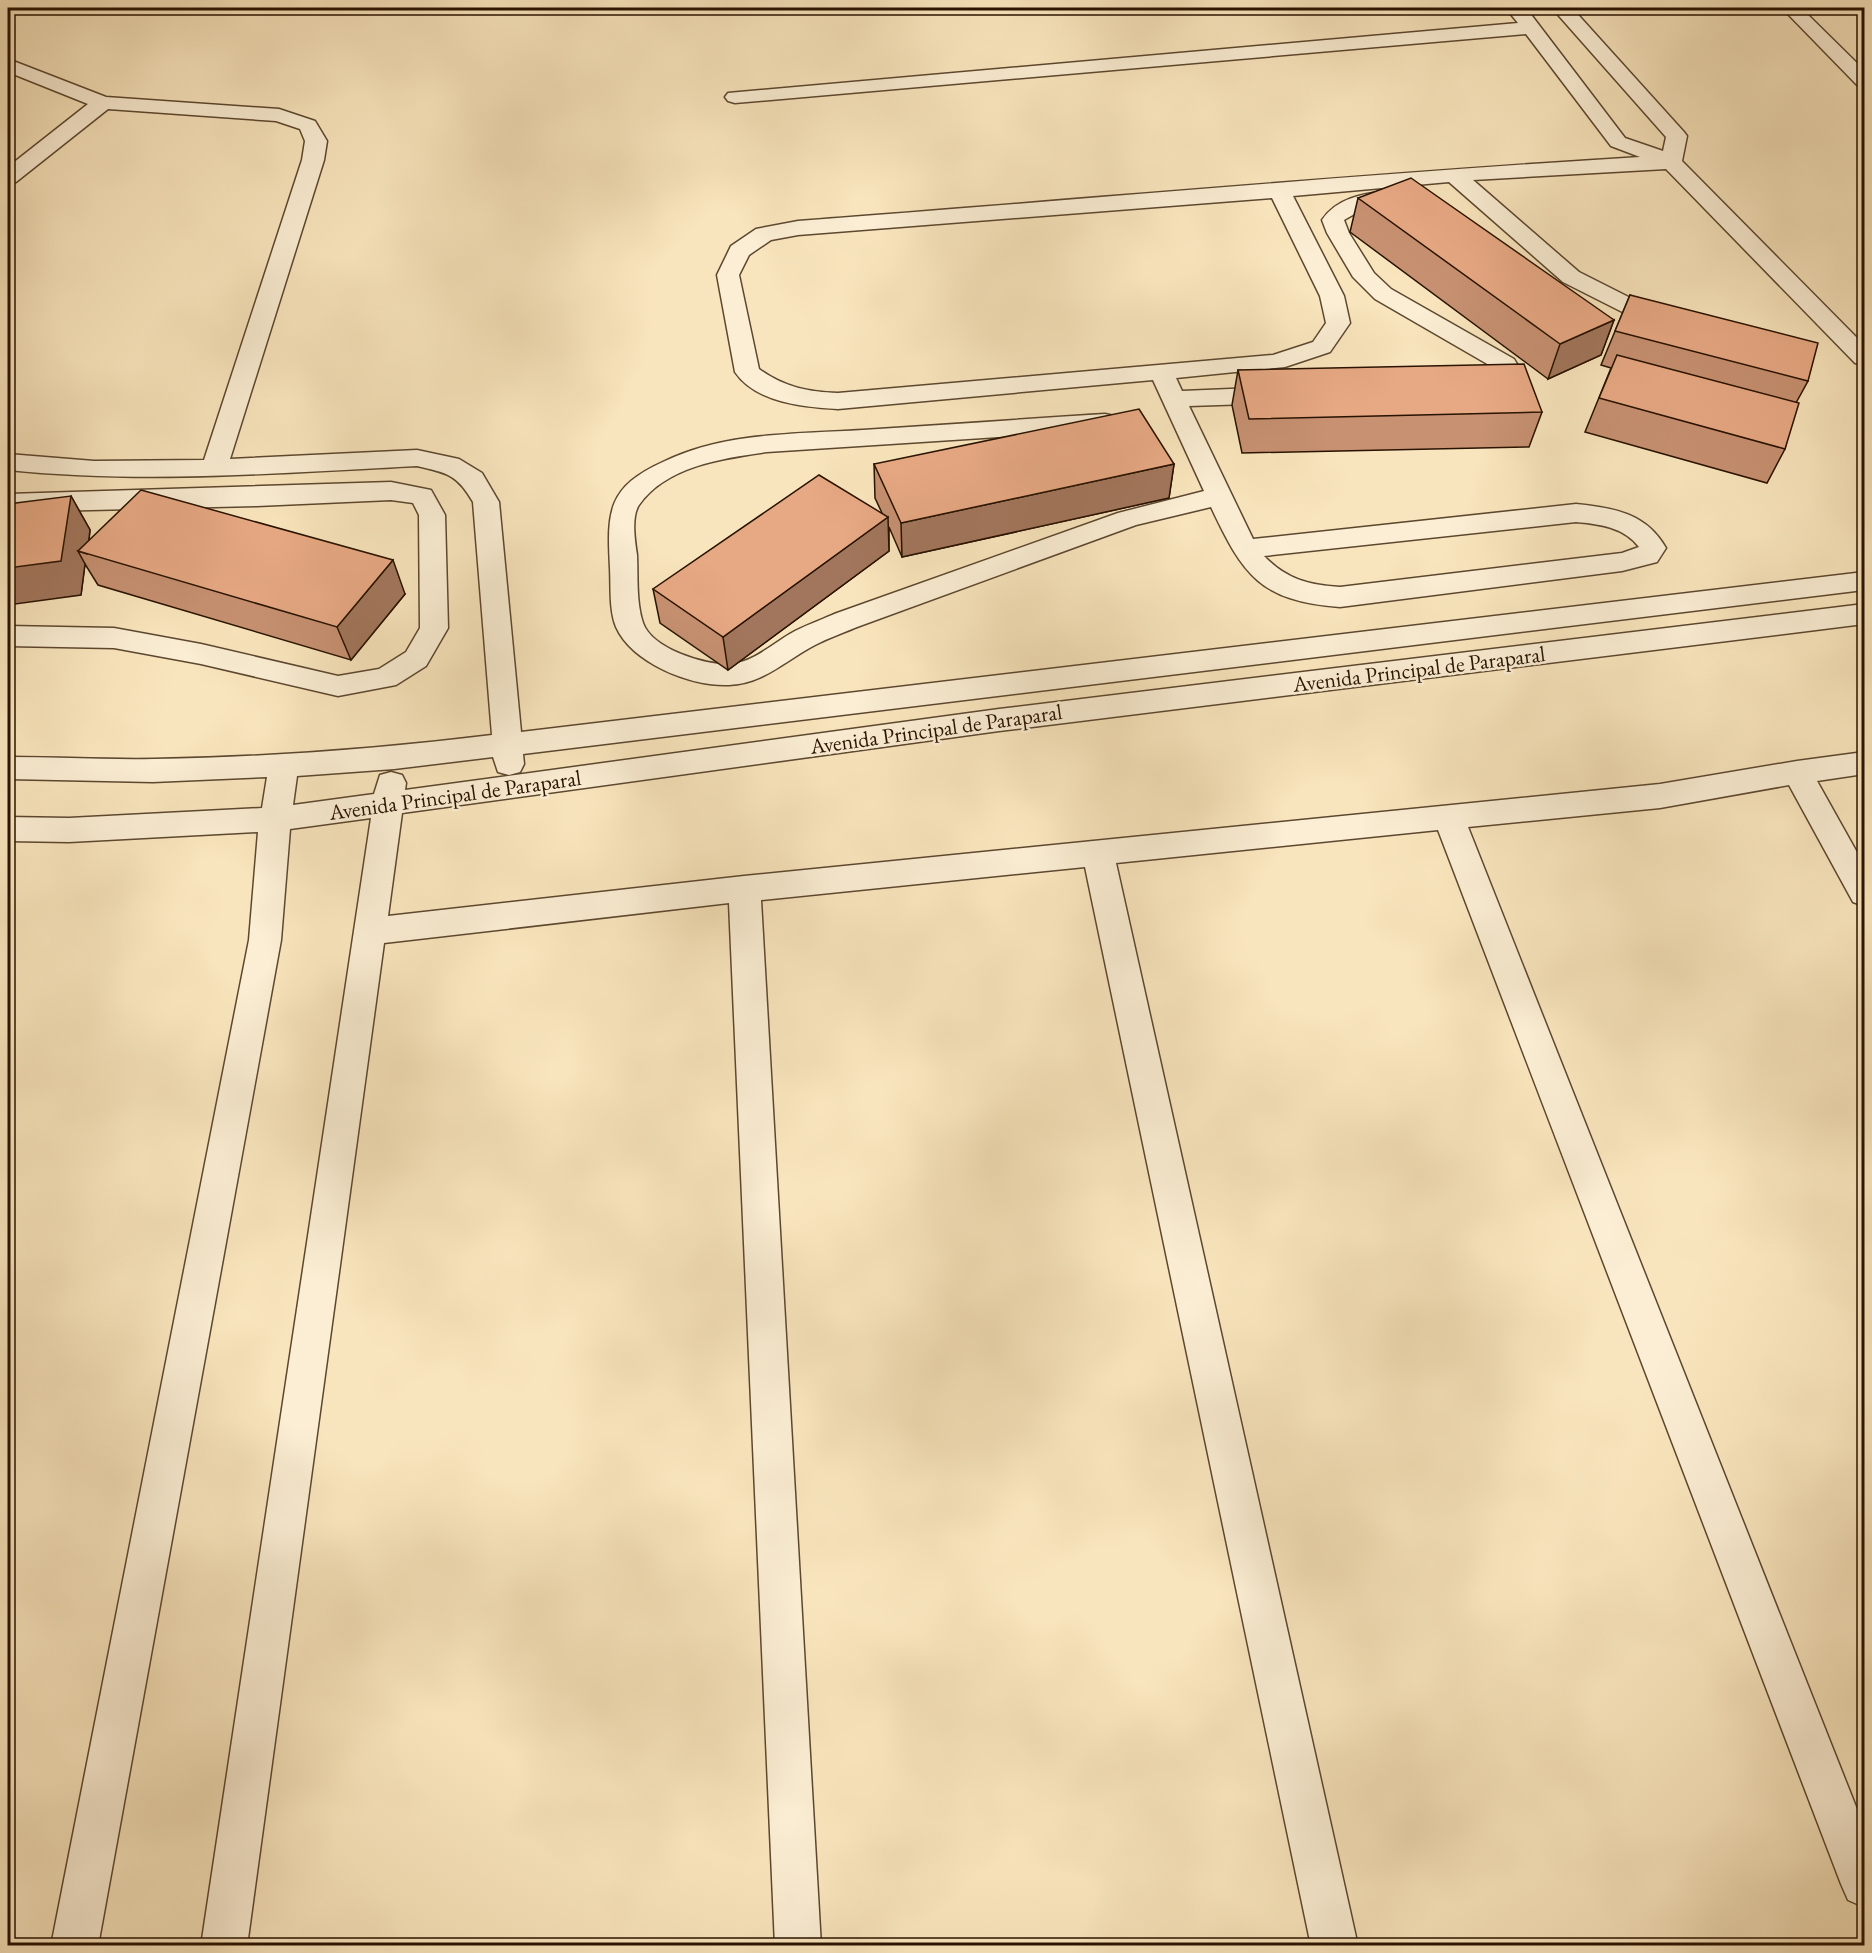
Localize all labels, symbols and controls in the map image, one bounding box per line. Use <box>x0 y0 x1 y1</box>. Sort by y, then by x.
street label: Avenida Principal de Paraparal <box>1290 639 1547 699</box>
street label: Avenida Principal de Paraparal <box>807 697 1064 761</box>
street label: Avenida Principal de Paraparal <box>326 763 583 827</box>

